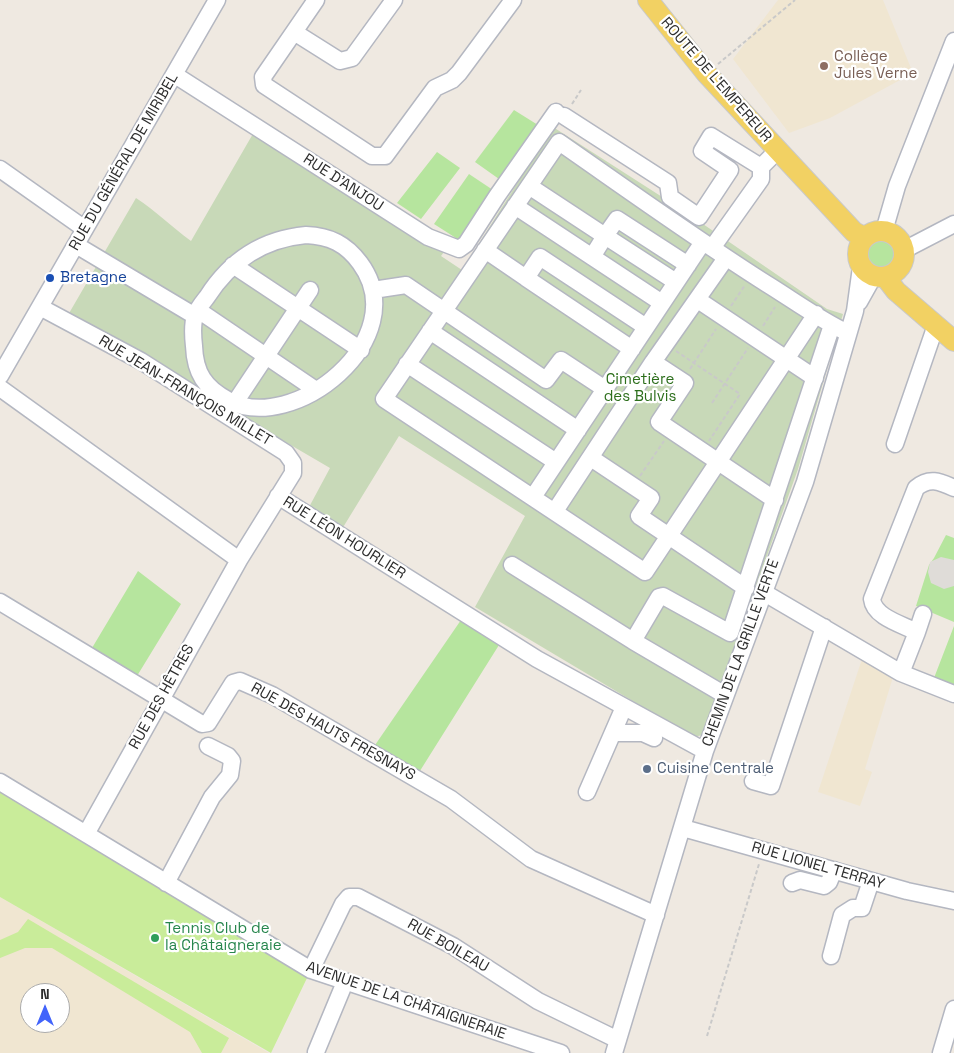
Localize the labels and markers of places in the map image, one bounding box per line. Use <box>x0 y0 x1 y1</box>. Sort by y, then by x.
place label: Collège Jules Verne <box>834 48 917 83</box>
marker: Collège Jules Verne <box>818 60 830 72</box>
place label: Bretagne <box>60 269 127 287</box>
marker: Bretagne <box>44 272 56 284</box>
place label: Cuisine Centrale <box>657 760 774 778</box>
marker: Cuisine Centrale <box>641 763 653 775</box>
place label: Tennis Club de la Châtaigneraie <box>165 920 282 955</box>
marker: Tennis Club de la Châtaigneraie <box>149 932 161 944</box>

